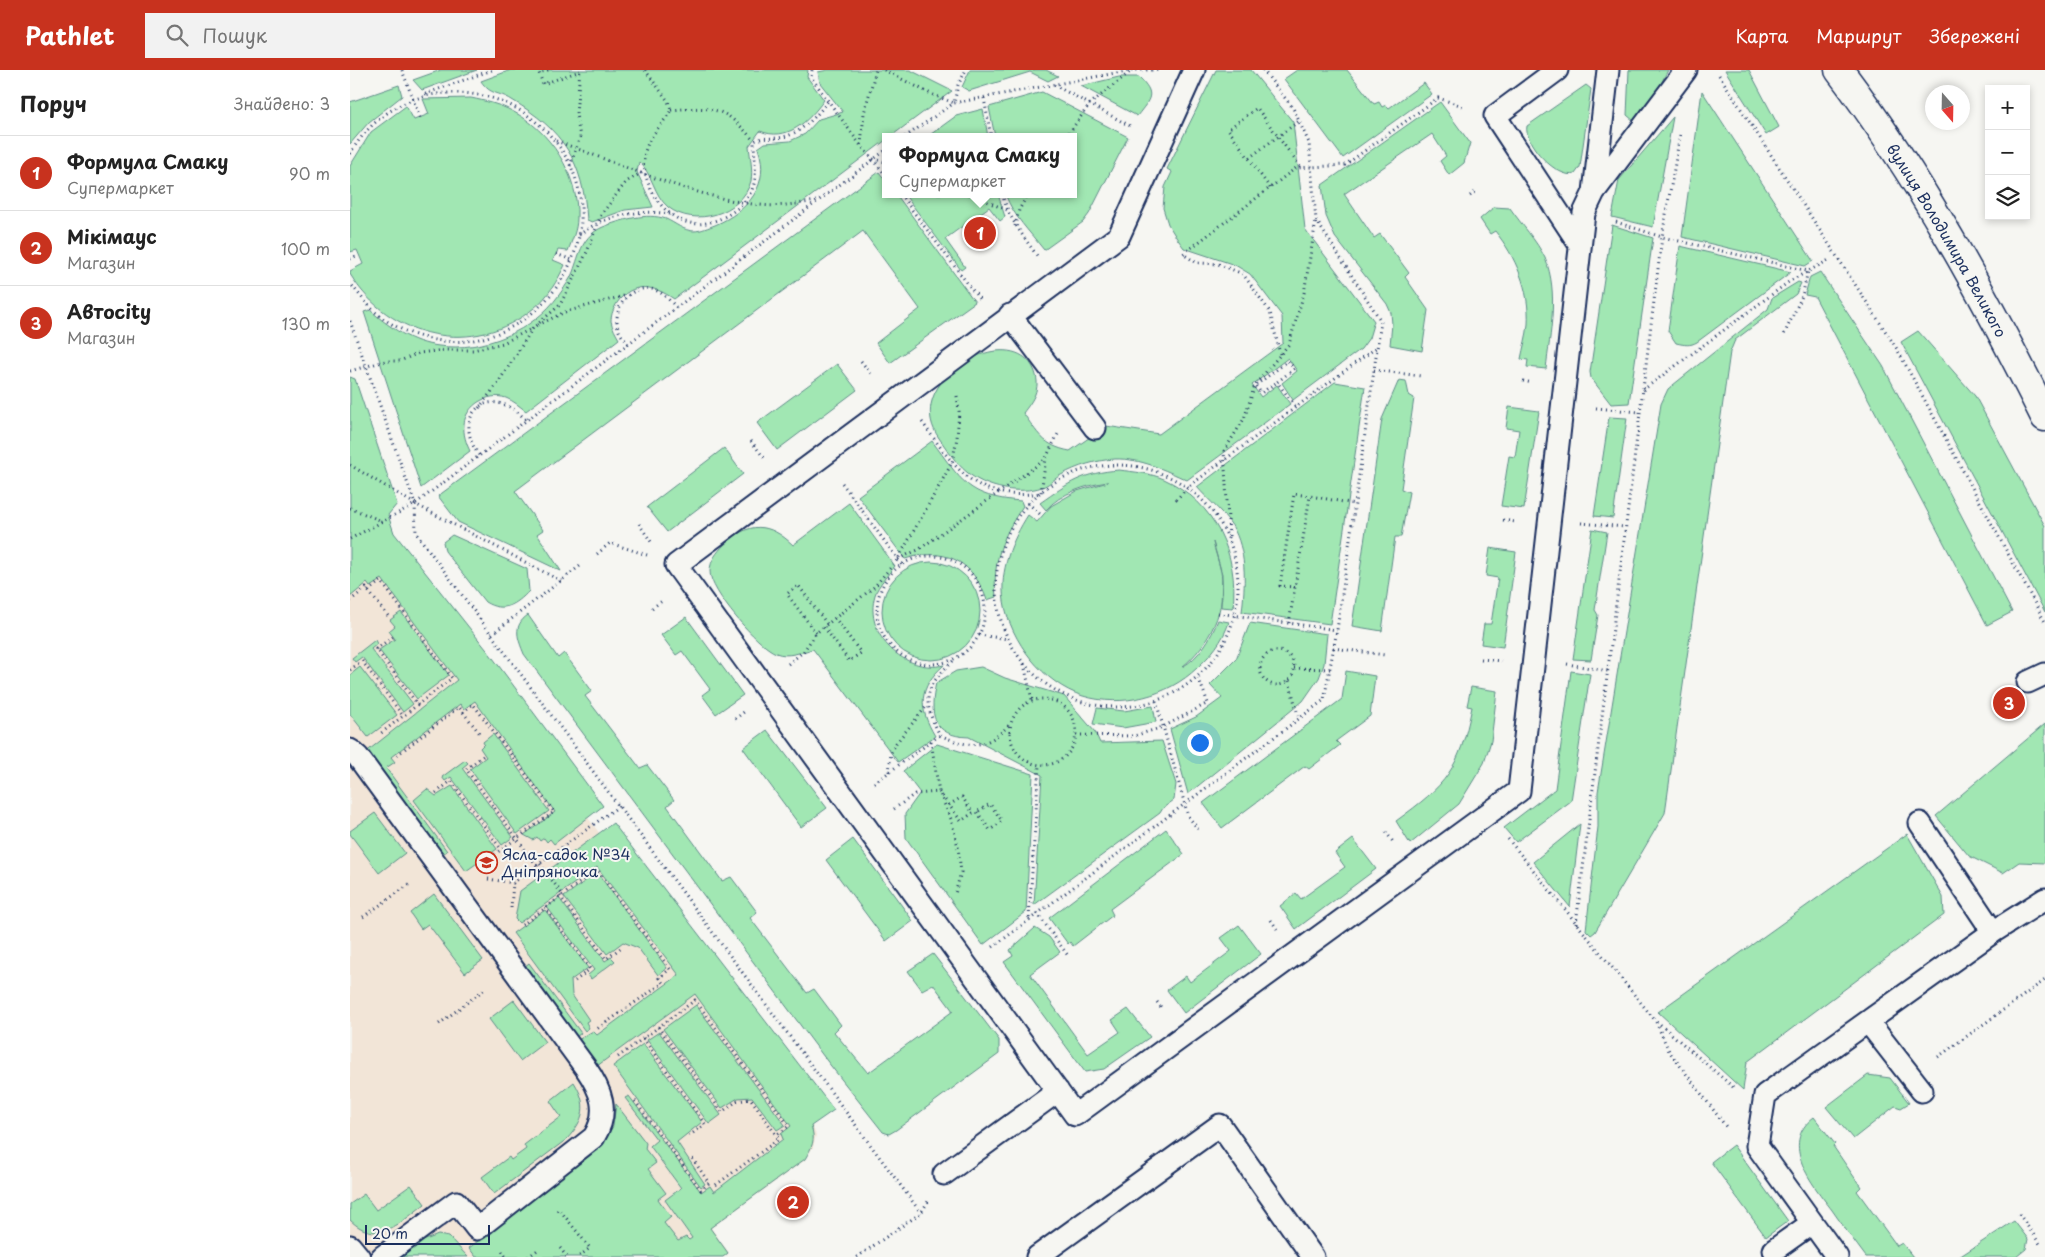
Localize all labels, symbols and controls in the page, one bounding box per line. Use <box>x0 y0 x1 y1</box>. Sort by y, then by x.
search box <box>145 13 495 58</box>
text: Pathlet <box>25 17 115 53</box>
icon: search <box>163 21 191 49</box>
text: Пошук <box>203 21 267 49</box>
text: Карта <box>1735 22 1788 49</box>
text: Маршрут <box>1816 22 1901 49</box>
text: Збережені <box>1929 22 2020 49</box>
north arrow <box>1925 85 1970 130</box>
map controls <box>1985 85 2030 220</box>
button: + <box>1985 85 2030 130</box>
text: Поруч <box>20 87 87 119</box>
text: Знайдено: 3 <box>234 91 330 115</box>
button: − <box>1985 130 2030 175</box>
popup <box>882 133 1077 198</box>
street label: вулиця Володимира Великого <box>1882 138 2013 341</box>
text: Формула Смаку <box>899 140 1060 168</box>
text: Формула Смаку <box>67 147 228 175</box>
text: 1 <box>32 161 40 185</box>
text: 90 m <box>289 161 330 185</box>
text: Супермаркет <box>899 168 1006 192</box>
text: Супермаркет <box>67 175 174 199</box>
button: layers <box>1985 175 2030 220</box>
pin: 1 <box>964 214 996 252</box>
text: Мікімаус <box>67 222 157 250</box>
text: 2 <box>30 236 42 260</box>
text: 100 m <box>281 236 330 260</box>
text: Магазин <box>67 250 136 274</box>
text: Автоcity <box>67 297 151 325</box>
text: 3 <box>31 311 41 335</box>
text: 130 m <box>282 311 330 335</box>
text: Магазин <box>67 325 136 349</box>
pin: 3 <box>1993 684 2025 722</box>
your location <box>1187 730 1213 756</box>
place label: Ясла-садок №34 Дніпряночка <box>501 842 630 882</box>
school or university icon: Ясла-садок №34 Дніпряночка <box>474 850 498 874</box>
pin: 2 <box>777 1183 809 1221</box>
scale bar <box>365 1222 490 1245</box>
text: 20 m <box>372 1223 408 1244</box>

